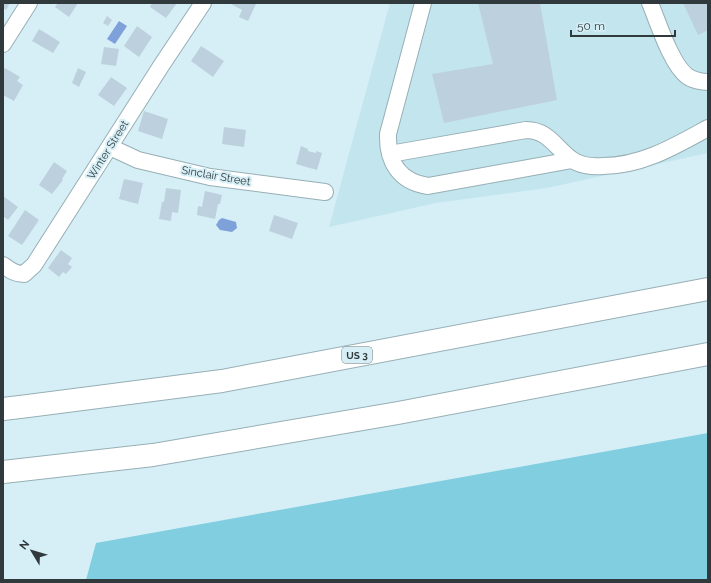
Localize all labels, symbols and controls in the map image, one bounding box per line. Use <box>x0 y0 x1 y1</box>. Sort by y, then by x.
scale bar <box>571 12 675 38</box>
text: 50 m <box>577 19 605 33</box>
street label: Winter Street <box>85 118 131 182</box>
street label: Sinclair Street <box>180 164 252 189</box>
road number: US 3 <box>342 347 372 363</box>
north arrow <box>12 531 52 571</box>
text: N <box>17 538 32 552</box>

